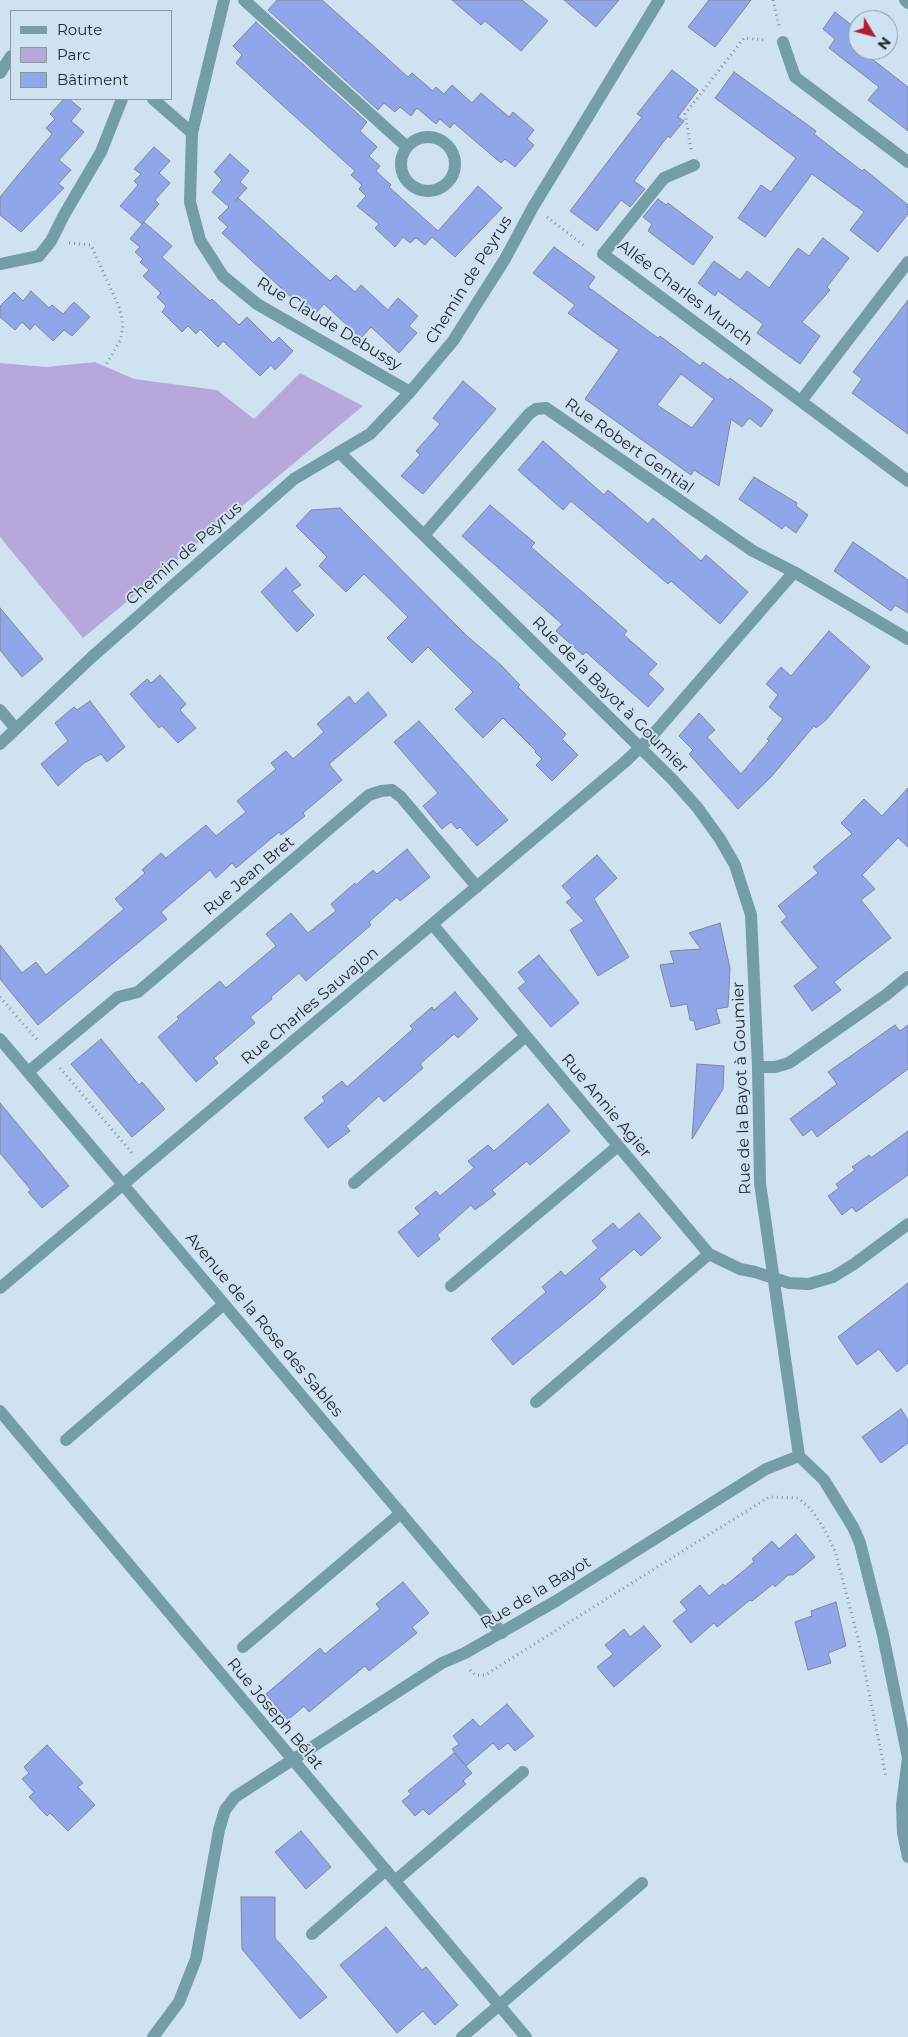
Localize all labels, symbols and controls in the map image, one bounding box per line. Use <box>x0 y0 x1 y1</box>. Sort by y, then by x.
legend <box>10 10 172 100</box>
north arrow <box>848 10 898 60</box>
text: Route <box>57 20 102 39</box>
text: N <box>874 33 895 53</box>
text: Parc <box>57 45 91 64</box>
text: Bâtiment <box>57 70 129 89</box>
street label: Chemin de Peyrus <box>422 212 516 348</box>
street label: Allée Charles Munch <box>614 236 756 350</box>
street label: Rue Claude Debussy <box>253 273 405 375</box>
street label: Rue Robert Gential <box>561 394 697 498</box>
street label: Chemin de Peyrus <box>122 498 246 610</box>
street label: Rue de la Bayot à Goumier <box>528 613 692 777</box>
street label: Rue Jean Bret <box>200 832 298 920</box>
street label: Rue Charles Sauvajon <box>238 943 382 1069</box>
street label: Rue de la Bayot à Goumier <box>729 981 755 1195</box>
street label: Rue Annie Agier <box>557 1050 655 1162</box>
street label: Avenue de la Rose des Sables <box>181 1229 347 1421</box>
street label: Rue de la Bayot <box>477 1553 595 1633</box>
street label: Rue Joseph Bélat <box>223 1654 327 1774</box>

